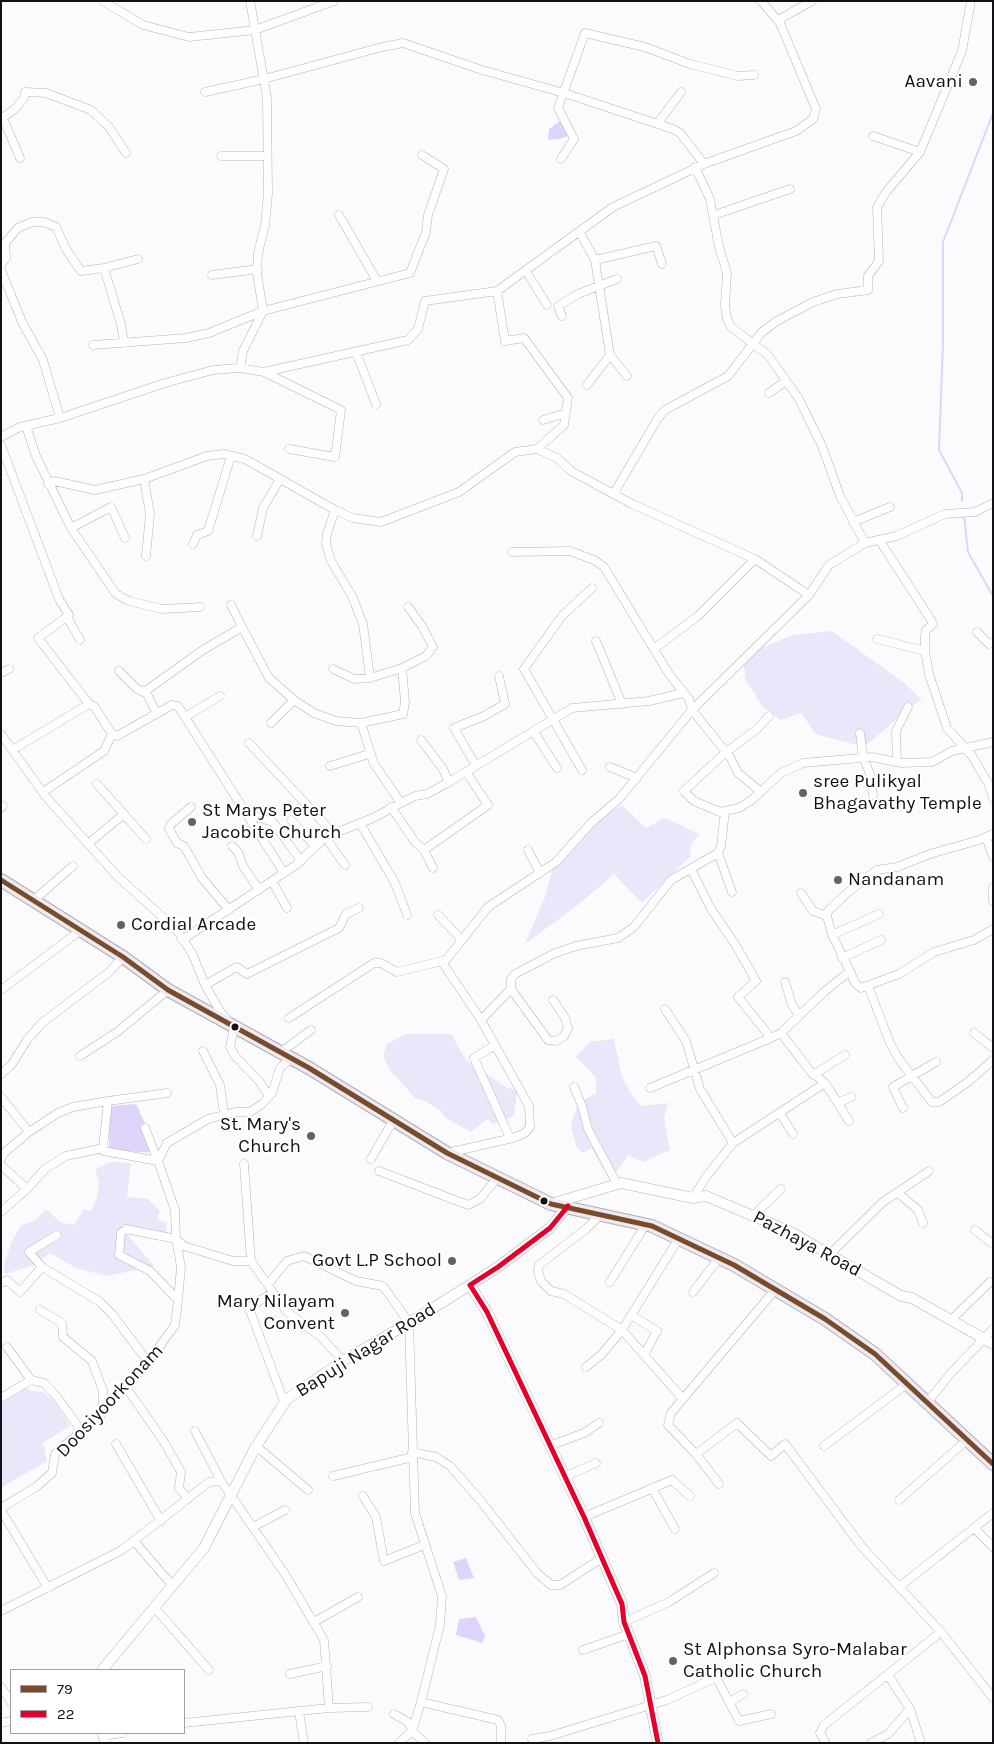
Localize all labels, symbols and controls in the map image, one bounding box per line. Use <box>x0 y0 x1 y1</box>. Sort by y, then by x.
place label: Aavani <box>904 71 963 93</box>
marker: Aavani <box>967 76 979 88</box>
place label: sree Pulikyal Bhagavathy Temple <box>813 771 982 815</box>
marker: sree Pulikyal Bhagavathy Temple <box>797 787 809 799</box>
place label: St Marys Peter Jacobite Church <box>202 800 341 844</box>
marker: St Marys Peter Jacobite Church <box>186 816 198 828</box>
place label: Nandanam <box>848 869 944 891</box>
marker: Nandanam <box>832 874 844 886</box>
place label: Cordial Arcade <box>131 914 256 936</box>
marker: Cordial Arcade <box>115 919 127 931</box>
unlabelled marker <box>230 1022 240 1032</box>
place label: St. Mary's Church <box>220 1114 301 1158</box>
marker: St. Mary's Church <box>305 1130 317 1142</box>
unlabelled marker <box>539 1196 549 1206</box>
street label: Pazhaya Road <box>749 1206 865 1282</box>
place label: Govt L.P School <box>312 1250 442 1272</box>
marker: Govt L.P School <box>446 1255 458 1267</box>
place label: Mary Nilayam Convent <box>217 1291 335 1335</box>
street label: Bapuji Nagar Road <box>292 1298 440 1402</box>
marker: Mary Nilayam Convent <box>339 1307 351 1319</box>
street label: Doosiyoorkonam <box>52 1340 168 1462</box>
place label: St Alphonsa Syro-Malabar Catholic Church <box>683 1639 907 1683</box>
marker: St Alphonsa Syro-Malabar Catholic Church <box>667 1655 679 1667</box>
legend <box>10 1669 185 1734</box>
text: 79 <box>57 1680 73 1698</box>
text: 22 <box>57 1705 74 1723</box>

